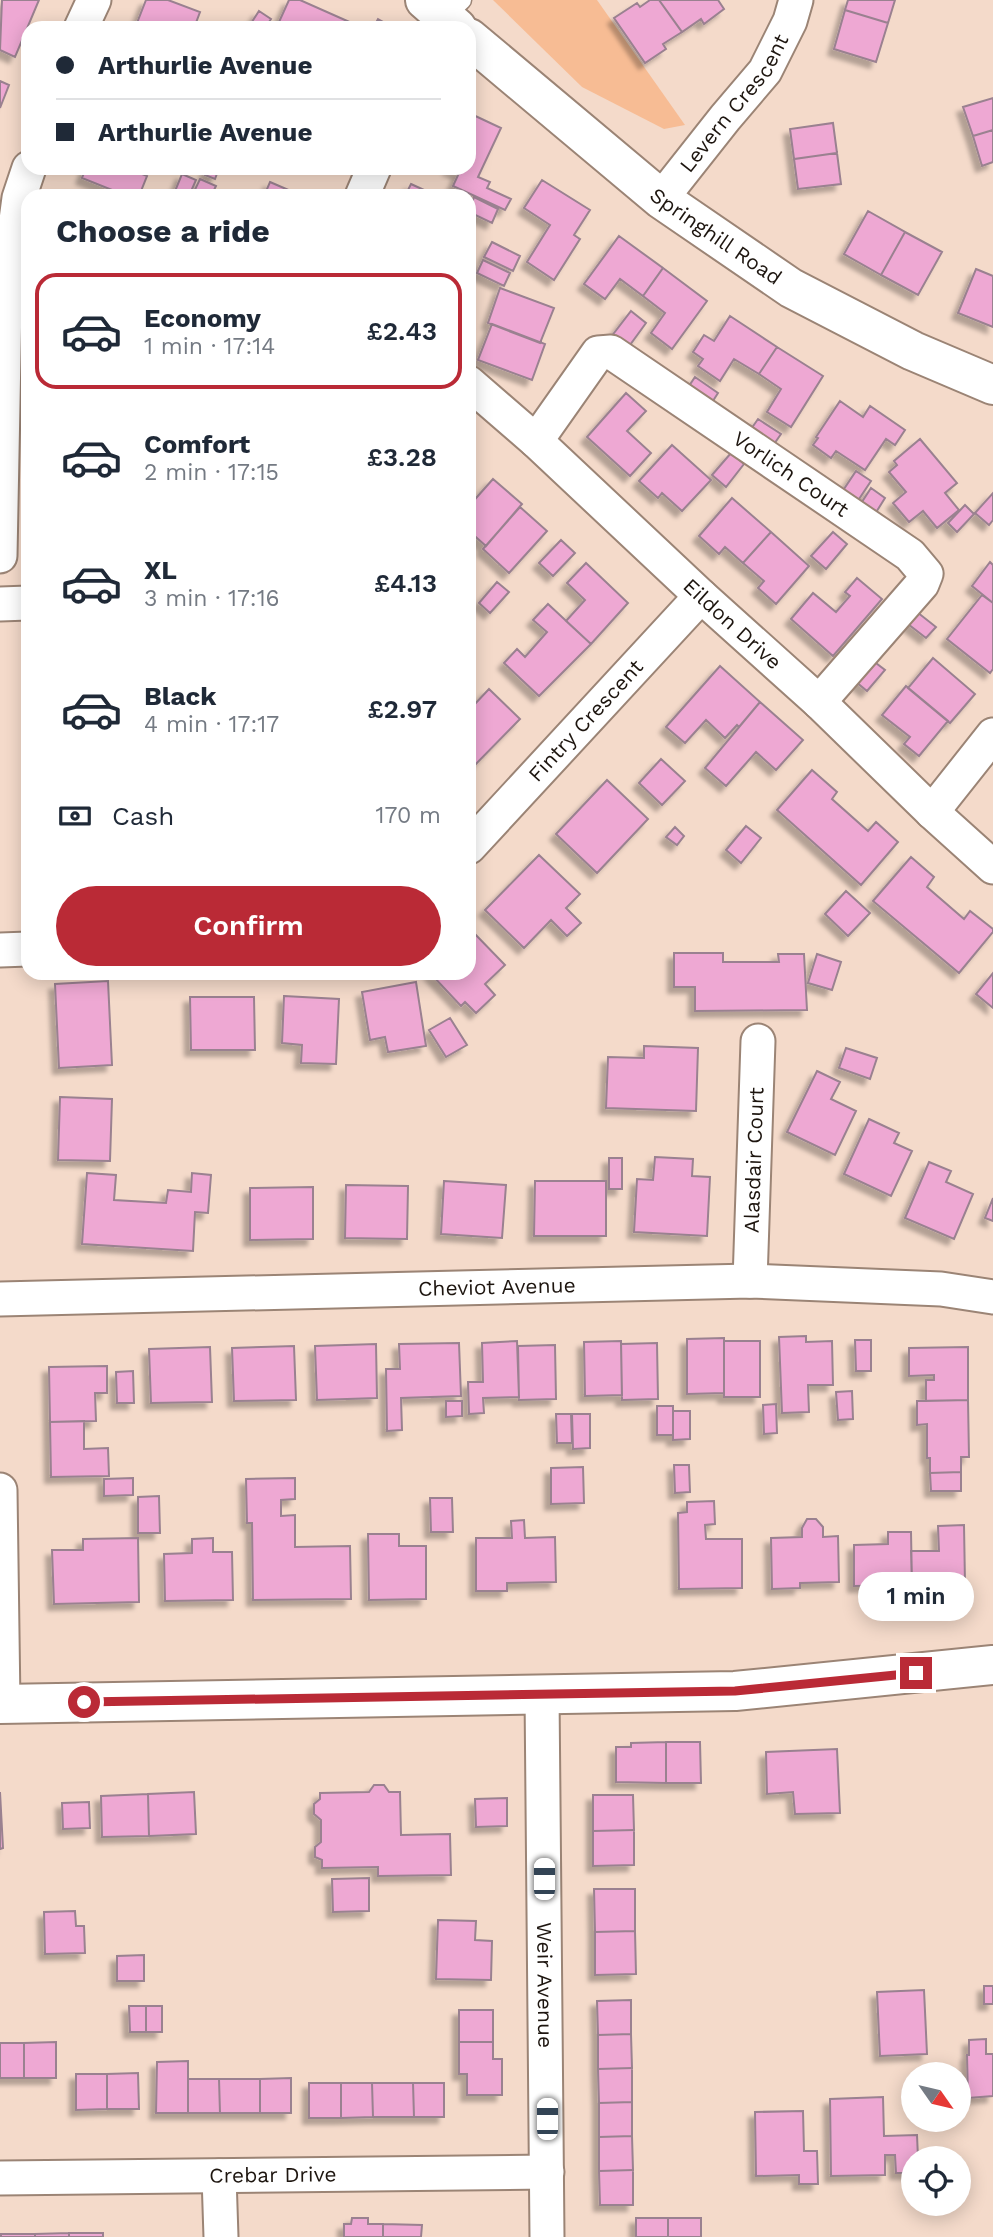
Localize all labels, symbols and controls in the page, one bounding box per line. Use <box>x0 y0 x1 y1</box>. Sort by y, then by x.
street label: Levern Crescent <box>674 30 794 177</box>
text: Arthurlie Avenue <box>98 50 313 80</box>
text: Arthurlie Avenue <box>98 117 313 147</box>
street label: Springhill Road <box>645 182 787 290</box>
text: Choose a ride <box>56 212 270 250</box>
icon: car <box>60 300 123 363</box>
text: Economy <box>144 303 261 333</box>
text: £2.43 <box>367 316 437 346</box>
text: 1 min · 17:14 <box>144 333 275 360</box>
icon: car <box>60 426 123 489</box>
street label: Vorlich Court <box>728 426 854 522</box>
text: Comfort <box>144 429 250 459</box>
text: £3.28 <box>367 442 437 472</box>
text: 2 min · 17:15 <box>144 459 279 486</box>
icon: car <box>60 552 123 615</box>
text: XL <box>144 555 177 585</box>
text: £4.13 <box>374 568 437 598</box>
street label: Eildon Drive <box>678 573 787 674</box>
text: 3 min · 17:16 <box>144 585 280 612</box>
street label: Fintry Crescent <box>523 654 648 787</box>
icon: car <box>60 678 123 741</box>
text: Black <box>144 681 216 711</box>
text: £2.97 <box>367 694 437 724</box>
text: 4 min · 17:17 <box>144 711 279 738</box>
icon: cash <box>56 797 94 835</box>
text: Cash <box>112 801 174 831</box>
text: 170 m <box>376 802 441 829</box>
button: Confirm <box>56 886 441 966</box>
street label: Alasdair Court <box>739 1087 768 1233</box>
street label: Cheviot Avenue <box>418 1272 576 1301</box>
callout: 1 min <box>858 1572 974 1620</box>
text: 1 min <box>886 1583 946 1610</box>
route end <box>900 1657 932 1689</box>
route start <box>68 1686 100 1718</box>
car <box>534 1858 555 1900</box>
street label: Weir Avenue <box>532 1922 558 2048</box>
north arrow <box>901 2062 971 2132</box>
map controls <box>901 2062 971 2216</box>
car <box>537 2098 558 2140</box>
button: locate <box>901 2146 971 2216</box>
street label: Crebar Drive <box>209 2161 337 2188</box>

